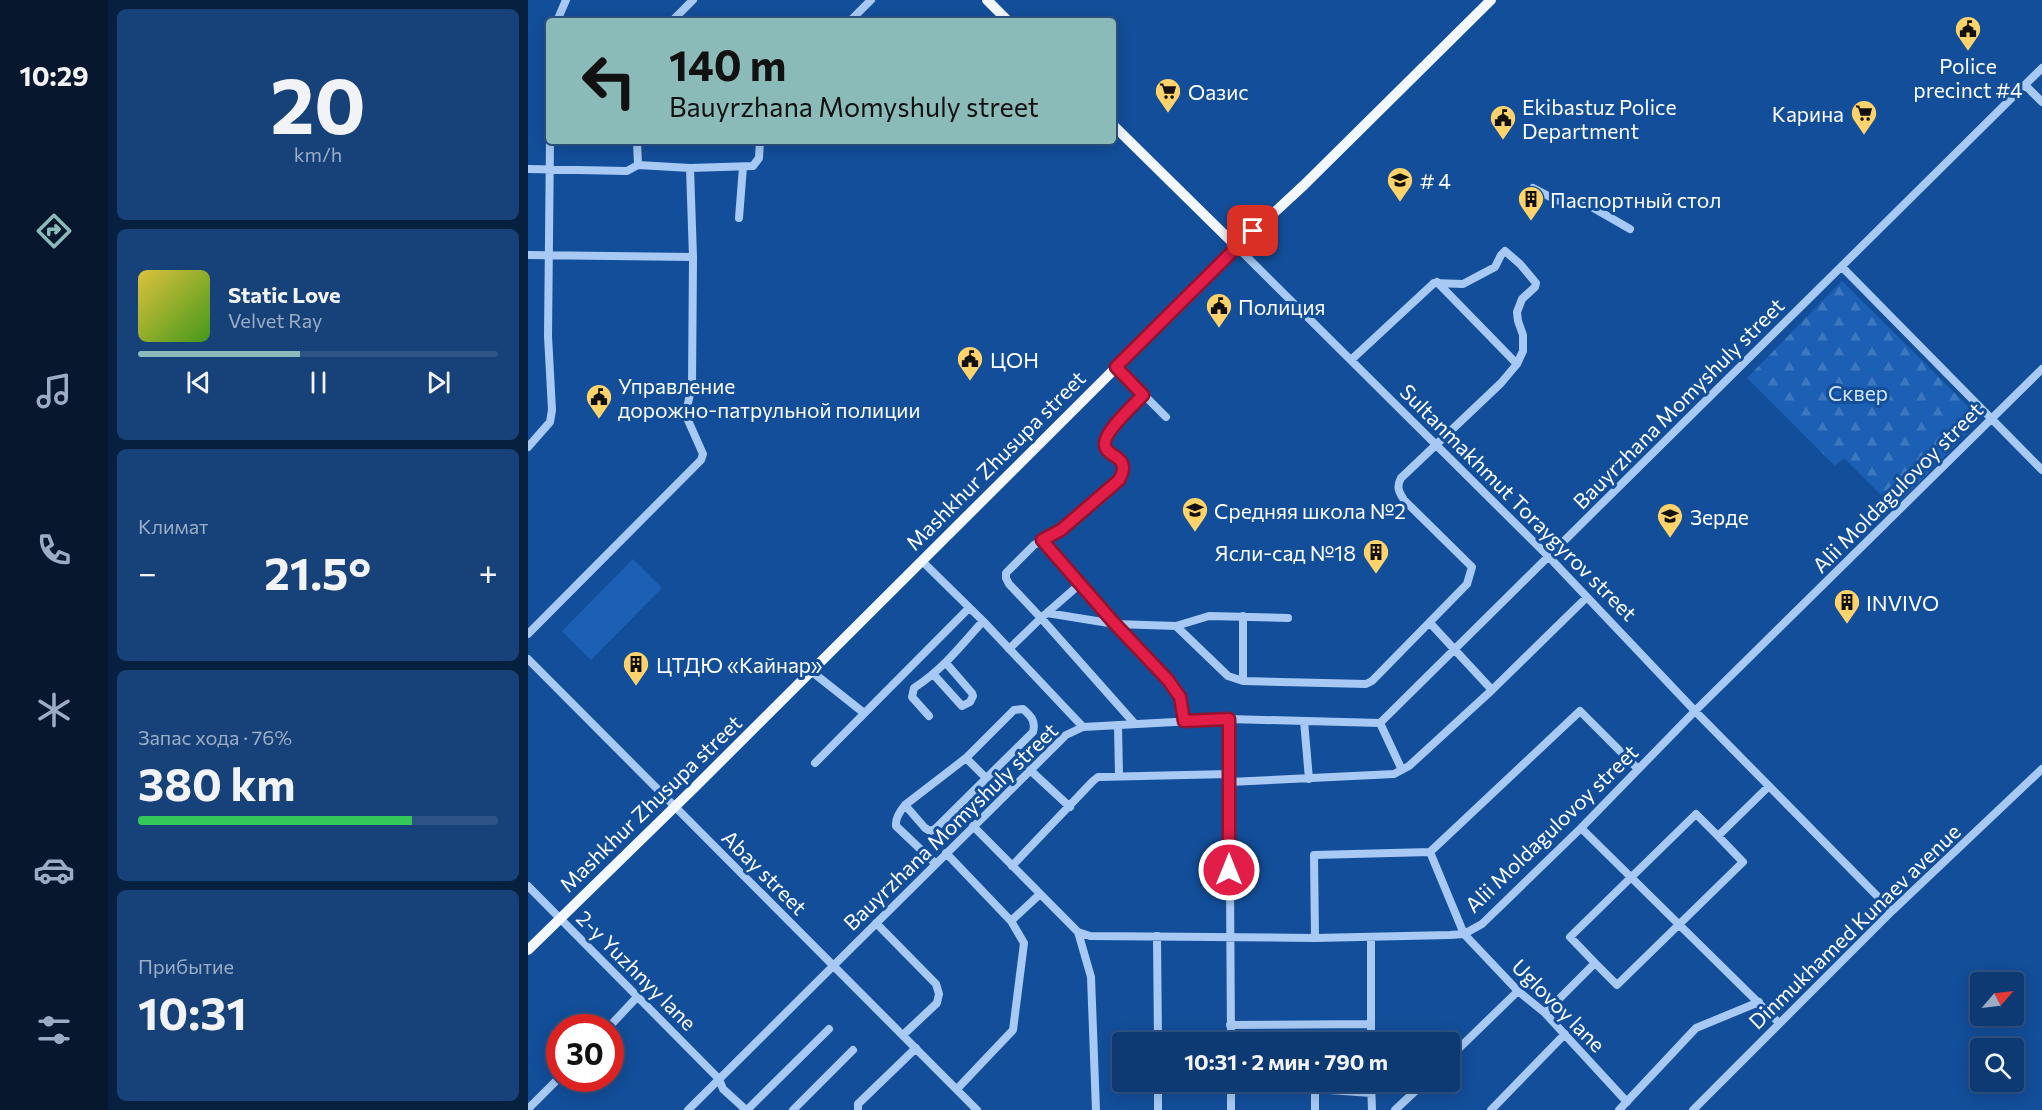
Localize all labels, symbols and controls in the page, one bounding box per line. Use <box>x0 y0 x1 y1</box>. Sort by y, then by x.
public building icon: Police precinct #4 <box>1953 14 1983 52</box>
text: 140 m <box>669 38 786 90</box>
icon: left <box>570 42 648 120</box>
place label: Police precinct #4 <box>1913 53 2023 102</box>
text: 20 <box>270 55 366 150</box>
text: 10:29 <box>19 59 89 92</box>
supermarket icon: Оазис <box>1153 76 1183 114</box>
place label: Оазис <box>1188 79 1249 104</box>
text: Bauyrzhana Momyshuly street <box>669 90 1039 123</box>
place label: Ekibastuz Police Department <box>1522 94 1677 143</box>
supermarket icon: Карина <box>1849 98 1879 136</box>
place label: Карина <box>1772 101 1844 126</box>
public building icon: Ekibastuz Police Department <box>1488 103 1518 141</box>
text: km/h <box>294 142 342 166</box>
school or university icon: # 4 <box>1385 165 1415 203</box>
place label: # 4 <box>1420 168 1451 193</box>
building icon: Паспортный стол <box>1516 184 1546 222</box>
place label: Паспортный стол <box>1550 187 1721 212</box>
pin <box>1227 205 1278 256</box>
icon: directions <box>33 210 75 252</box>
icon: arrive <box>1236 214 1269 247</box>
text: Static Love <box>228 281 341 308</box>
public building icon: Полиция <box>1204 291 1234 329</box>
street label: Bauyrzhana Momyshuly street <box>1567 292 1789 514</box>
place label: Полиция <box>1238 294 1326 319</box>
text: Velvet Ray <box>228 308 322 332</box>
public building icon: ЦОН <box>955 344 985 382</box>
place label: ЦОН <box>990 347 1039 372</box>
street label: Mashkhur Zhusupa street <box>900 365 1090 555</box>
icon: previous <box>182 366 215 399</box>
icon: pause <box>302 366 335 399</box>
icon: next <box>422 366 455 399</box>
icon: music <box>33 370 75 412</box>
place label: Управление дорожно-патрульной полиции <box>618 373 920 422</box>
street label: Sultanmakhmut Toraygyrov street <box>1395 378 1643 626</box>
park label: Сквер <box>1828 380 1888 405</box>
public building icon: Управление дорожно-патрульной полиции <box>584 382 614 420</box>
street label: Alii Moldagulovoy street <box>1807 397 1987 577</box>
school or university icon: Средняя школа №2 <box>1180 495 1210 533</box>
place label: Средняя школа №2 <box>1214 498 1406 523</box>
school or university icon: Зерде <box>1655 501 1685 539</box>
place label: Зерде <box>1690 504 1749 529</box>
text: Климат <box>138 514 208 538</box>
icon: phone <box>33 529 75 571</box>
building icon: Ясли-сад №18 <box>1361 537 1391 575</box>
place label: Ясли-сад №18 <box>1215 540 1356 565</box>
text: 21.5° <box>264 544 371 599</box>
text: − <box>138 551 157 592</box>
text: + <box>479 551 498 592</box>
building icon: INVIVO <box>1832 587 1862 625</box>
place label: INVIVO <box>1866 590 1939 615</box>
building icon: ЦТДЮ «Кайнар» <box>621 649 651 687</box>
place label: ЦТДЮ «Кайнар» <box>656 652 823 677</box>
icon: climate <box>33 689 75 731</box>
street label: Mashkhur Zhusupa street <box>554 709 746 897</box>
street label: Bauyrzhana Momyshuly street <box>838 717 1062 935</box>
text: Запас хода · 76% <box>138 725 292 749</box>
street label: Alii Moldagulovoy street <box>1459 739 1643 917</box>
text: 380 km <box>138 755 296 810</box>
street label: Dinmukhamed Kunaev avenue <box>1743 818 1965 1034</box>
street label: Abay street <box>718 825 812 919</box>
position arrow <box>1197 838 1261 902</box>
icon: car <box>33 849 75 891</box>
street label: 2-y Yuzhnyy lane <box>572 905 702 1035</box>
street label: Uglovoy lane <box>1507 953 1611 1057</box>
text: Прибытие <box>138 954 234 978</box>
north arrow <box>1970 972 2024 1026</box>
map controls <box>1970 972 2024 1092</box>
text: 10:31 <box>138 984 247 1039</box>
icon: filters <box>33 1009 75 1051</box>
speed limit sign: 30 <box>546 1014 624 1092</box>
button: search <box>1970 1038 2024 1092</box>
text: 10:31 · 2 мин · 790 m <box>1184 1048 1388 1075</box>

